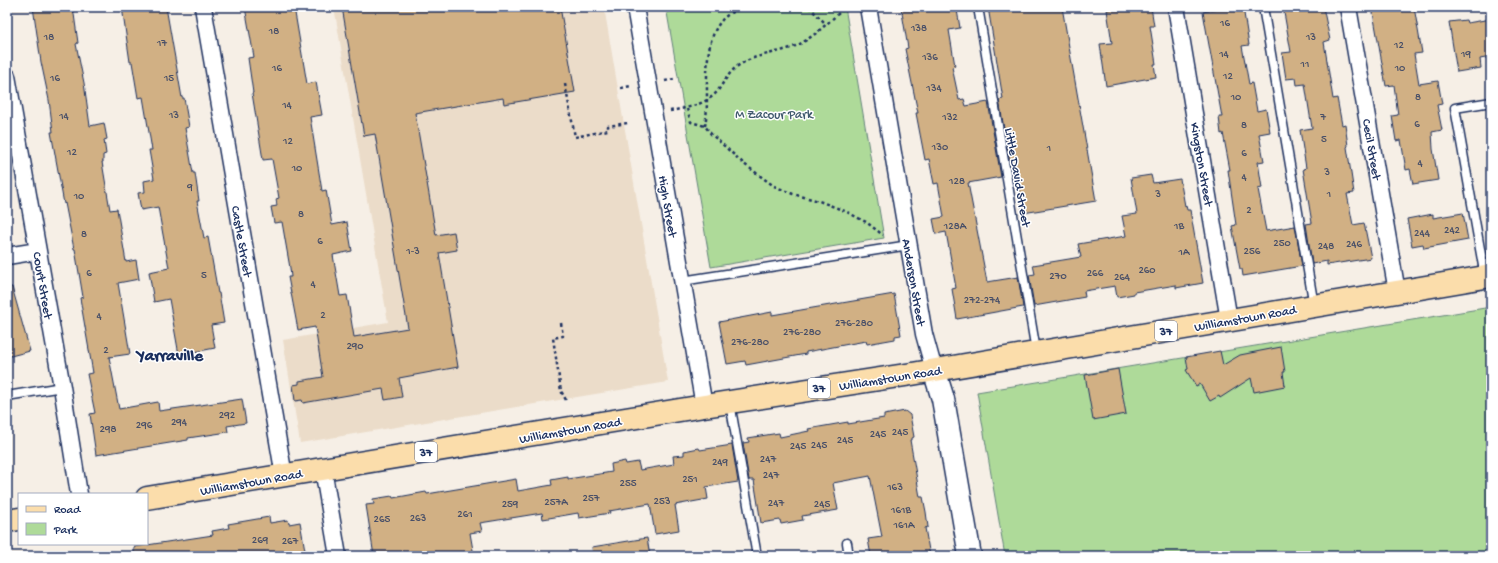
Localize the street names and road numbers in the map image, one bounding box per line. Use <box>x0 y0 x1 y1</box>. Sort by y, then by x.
street label: Cecil Street <box>1358 118 1384 183</box>
street label: Kingston Street <box>1186 122 1216 209</box>
street label: Little David Street <box>1000 127 1033 230</box>
street label: High Street <box>654 174 680 240</box>
street label: Castle Street <box>227 205 254 280</box>
street label: Anderson Street <box>897 238 928 329</box>
street label: Court Street <box>28 251 55 322</box>
street label: Williamstown Road <box>1193 303 1299 336</box>
road number: 37 <box>1155 321 1177 341</box>
street label: Williamstown Road <box>838 364 944 395</box>
road number: 37 <box>808 378 830 398</box>
street label: Williamstown Road <box>518 415 624 448</box>
road number: 37 <box>415 442 437 462</box>
street label: Williamstown Road <box>199 467 305 500</box>

